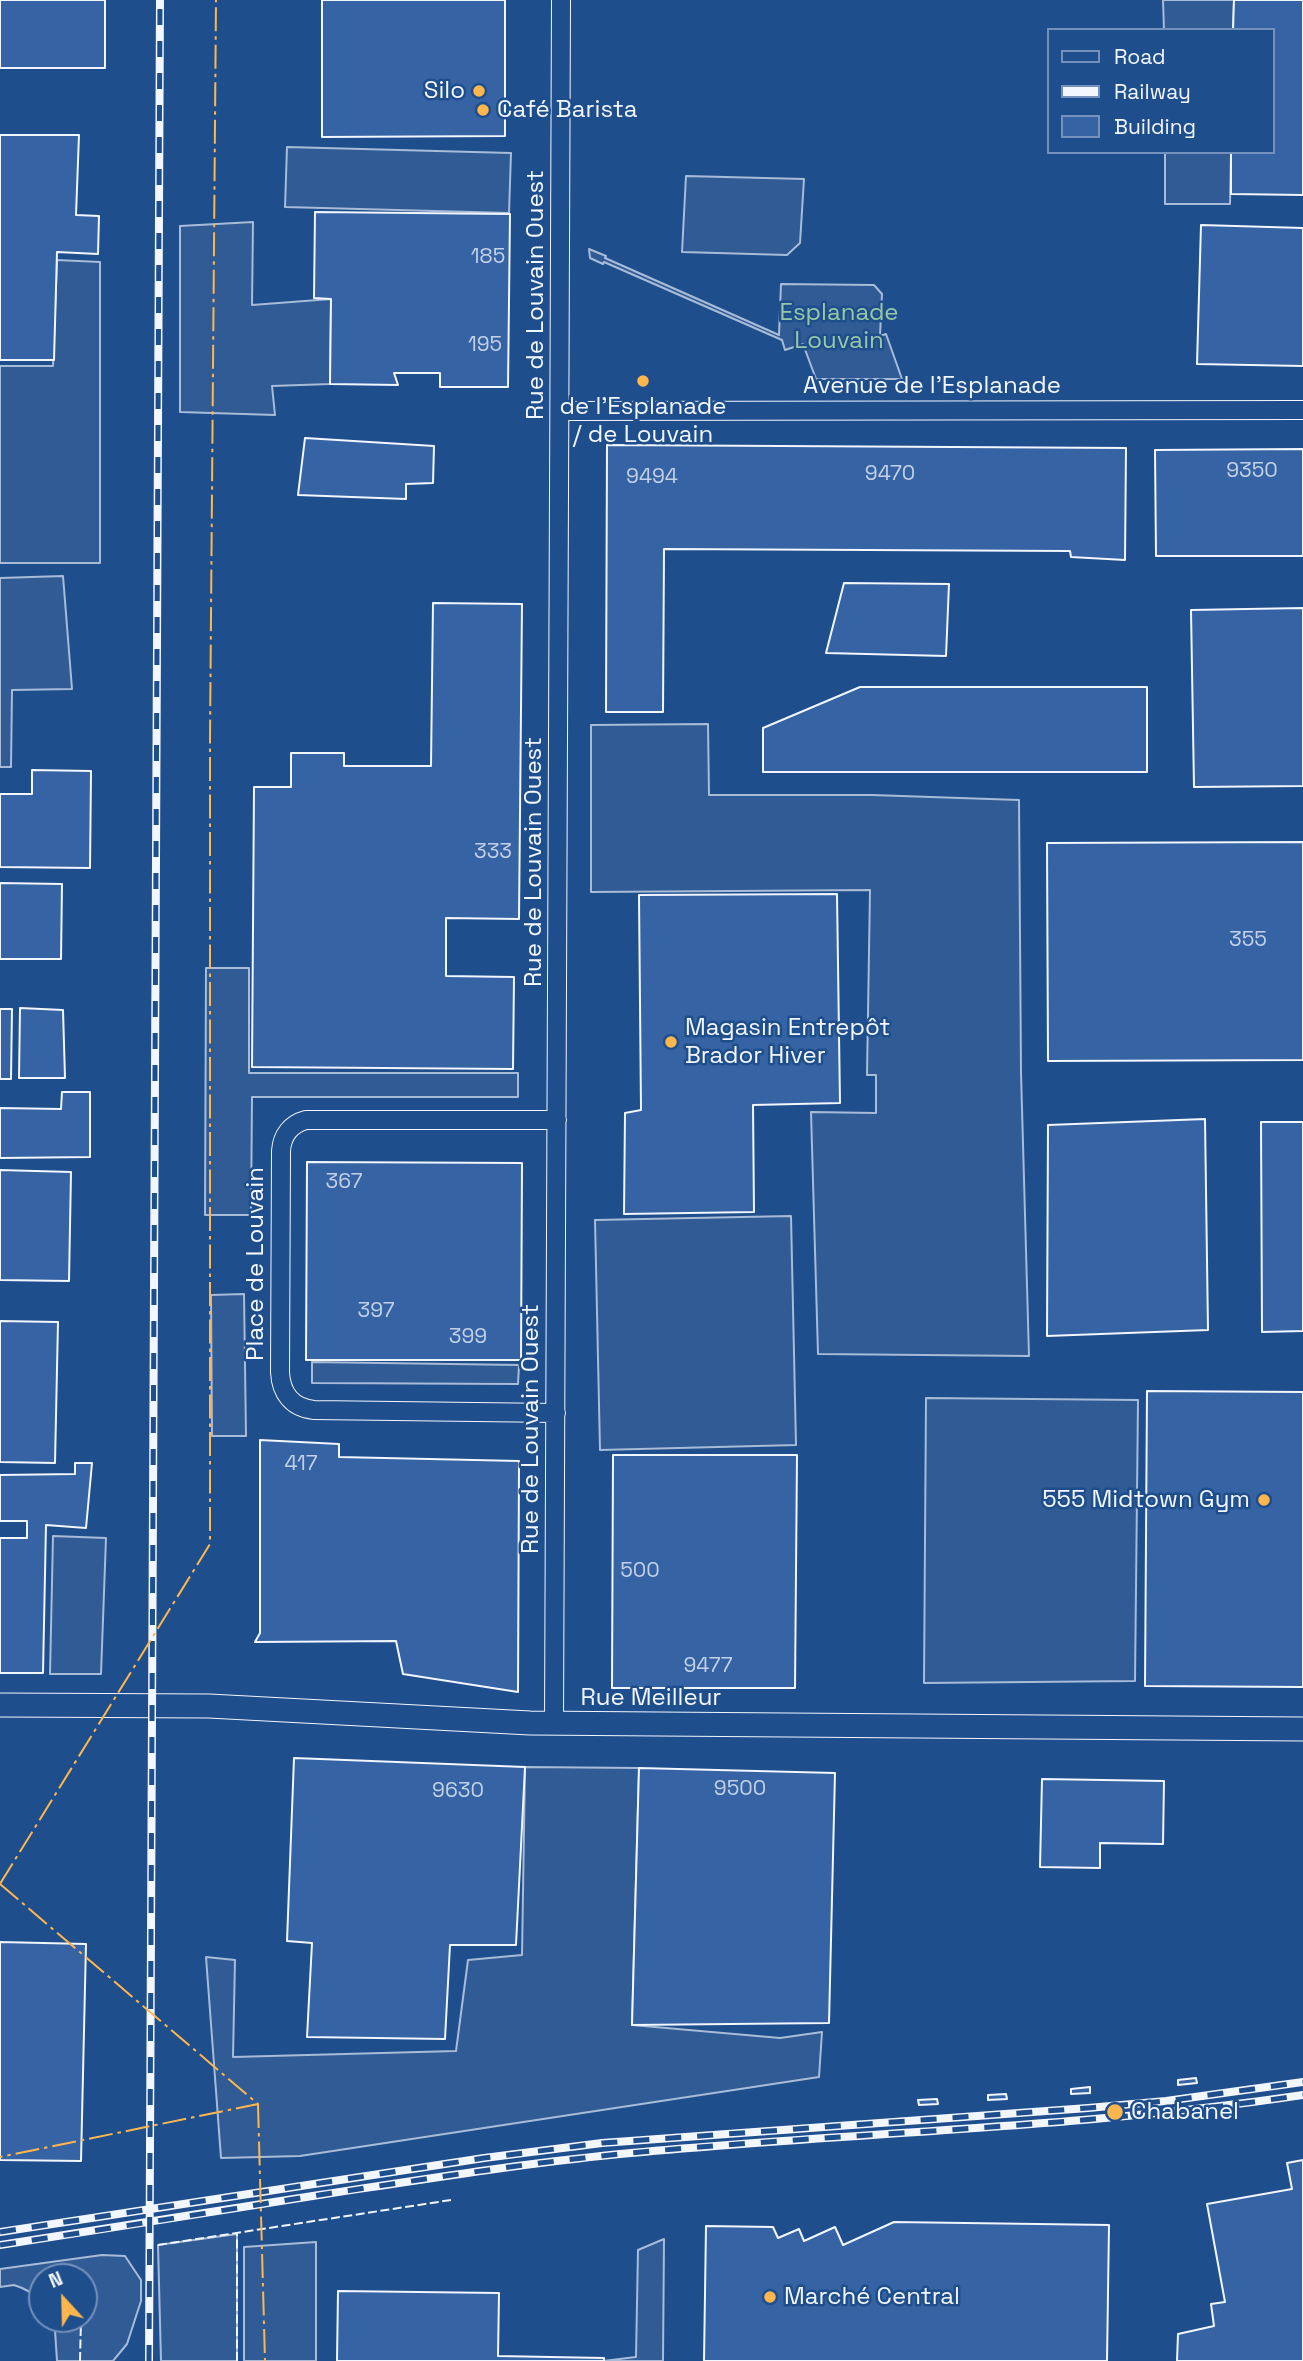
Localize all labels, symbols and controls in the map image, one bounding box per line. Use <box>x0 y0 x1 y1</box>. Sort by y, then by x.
legend <box>1048 28 1275 154</box>
text: Road <box>1114 43 1166 70</box>
place label: Silo <box>424 77 465 105</box>
text: Railway <box>1114 78 1191 105</box>
marker: Silo <box>471 83 487 99</box>
place label: Café Barista <box>497 96 638 124</box>
marker: Café Barista <box>475 102 491 118</box>
text: Building <box>1114 113 1196 140</box>
street label: Rue de Louvain Ouest <box>522 170 550 420</box>
house number: 185 <box>471 244 505 270</box>
park label: Esplanade Louvain <box>779 299 899 355</box>
house number: 195 <box>468 332 502 358</box>
street label: Avenue de l'Esplanade <box>803 372 1061 400</box>
marker: de l'Esplanade / de Louvain <box>635 373 651 389</box>
place label: de l'Esplanade / de Louvain <box>560 393 726 449</box>
house number: 9350 <box>1226 458 1278 484</box>
house number: 9470 <box>865 461 915 487</box>
house number: 9494 <box>626 464 678 490</box>
street label: Rue de Louvain Ouest <box>520 737 548 987</box>
house number: 333 <box>474 839 512 865</box>
house number: 355 <box>1229 927 1267 953</box>
place label: Magasin Entrepôt Brador Hiver <box>685 1014 890 1070</box>
marker: Magasin Entrepôt Brador Hiver <box>663 1034 679 1050</box>
street label: Place de Louvain <box>242 1167 270 1361</box>
house number: 367 <box>325 1169 363 1195</box>
house number: 397 <box>358 1298 394 1324</box>
street label: Rue de Louvain Ouest <box>517 1304 545 1554</box>
house number: 399 <box>449 1324 487 1350</box>
house number: 417 <box>284 1451 318 1477</box>
place label: 555 Midtown Gym <box>1042 1486 1250 1514</box>
marker: 555 Midtown Gym <box>1256 1492 1272 1508</box>
house number: 500 <box>620 1558 660 1584</box>
house number: 9477 <box>684 1653 732 1679</box>
street label: Rue Meilleur <box>581 1684 721 1712</box>
house number: 9500 <box>714 1776 766 1802</box>
house number: 9630 <box>432 1778 484 1804</box>
place label: Chabanel <box>1131 2098 1239 2126</box>
marker: Chabanel <box>1105 2102 1125 2122</box>
north arrow <box>28 2263 98 2333</box>
text: N <box>45 2266 66 2294</box>
place label: Marché Central <box>784 2283 960 2311</box>
marker: Marché Central <box>762 2289 778 2305</box>

